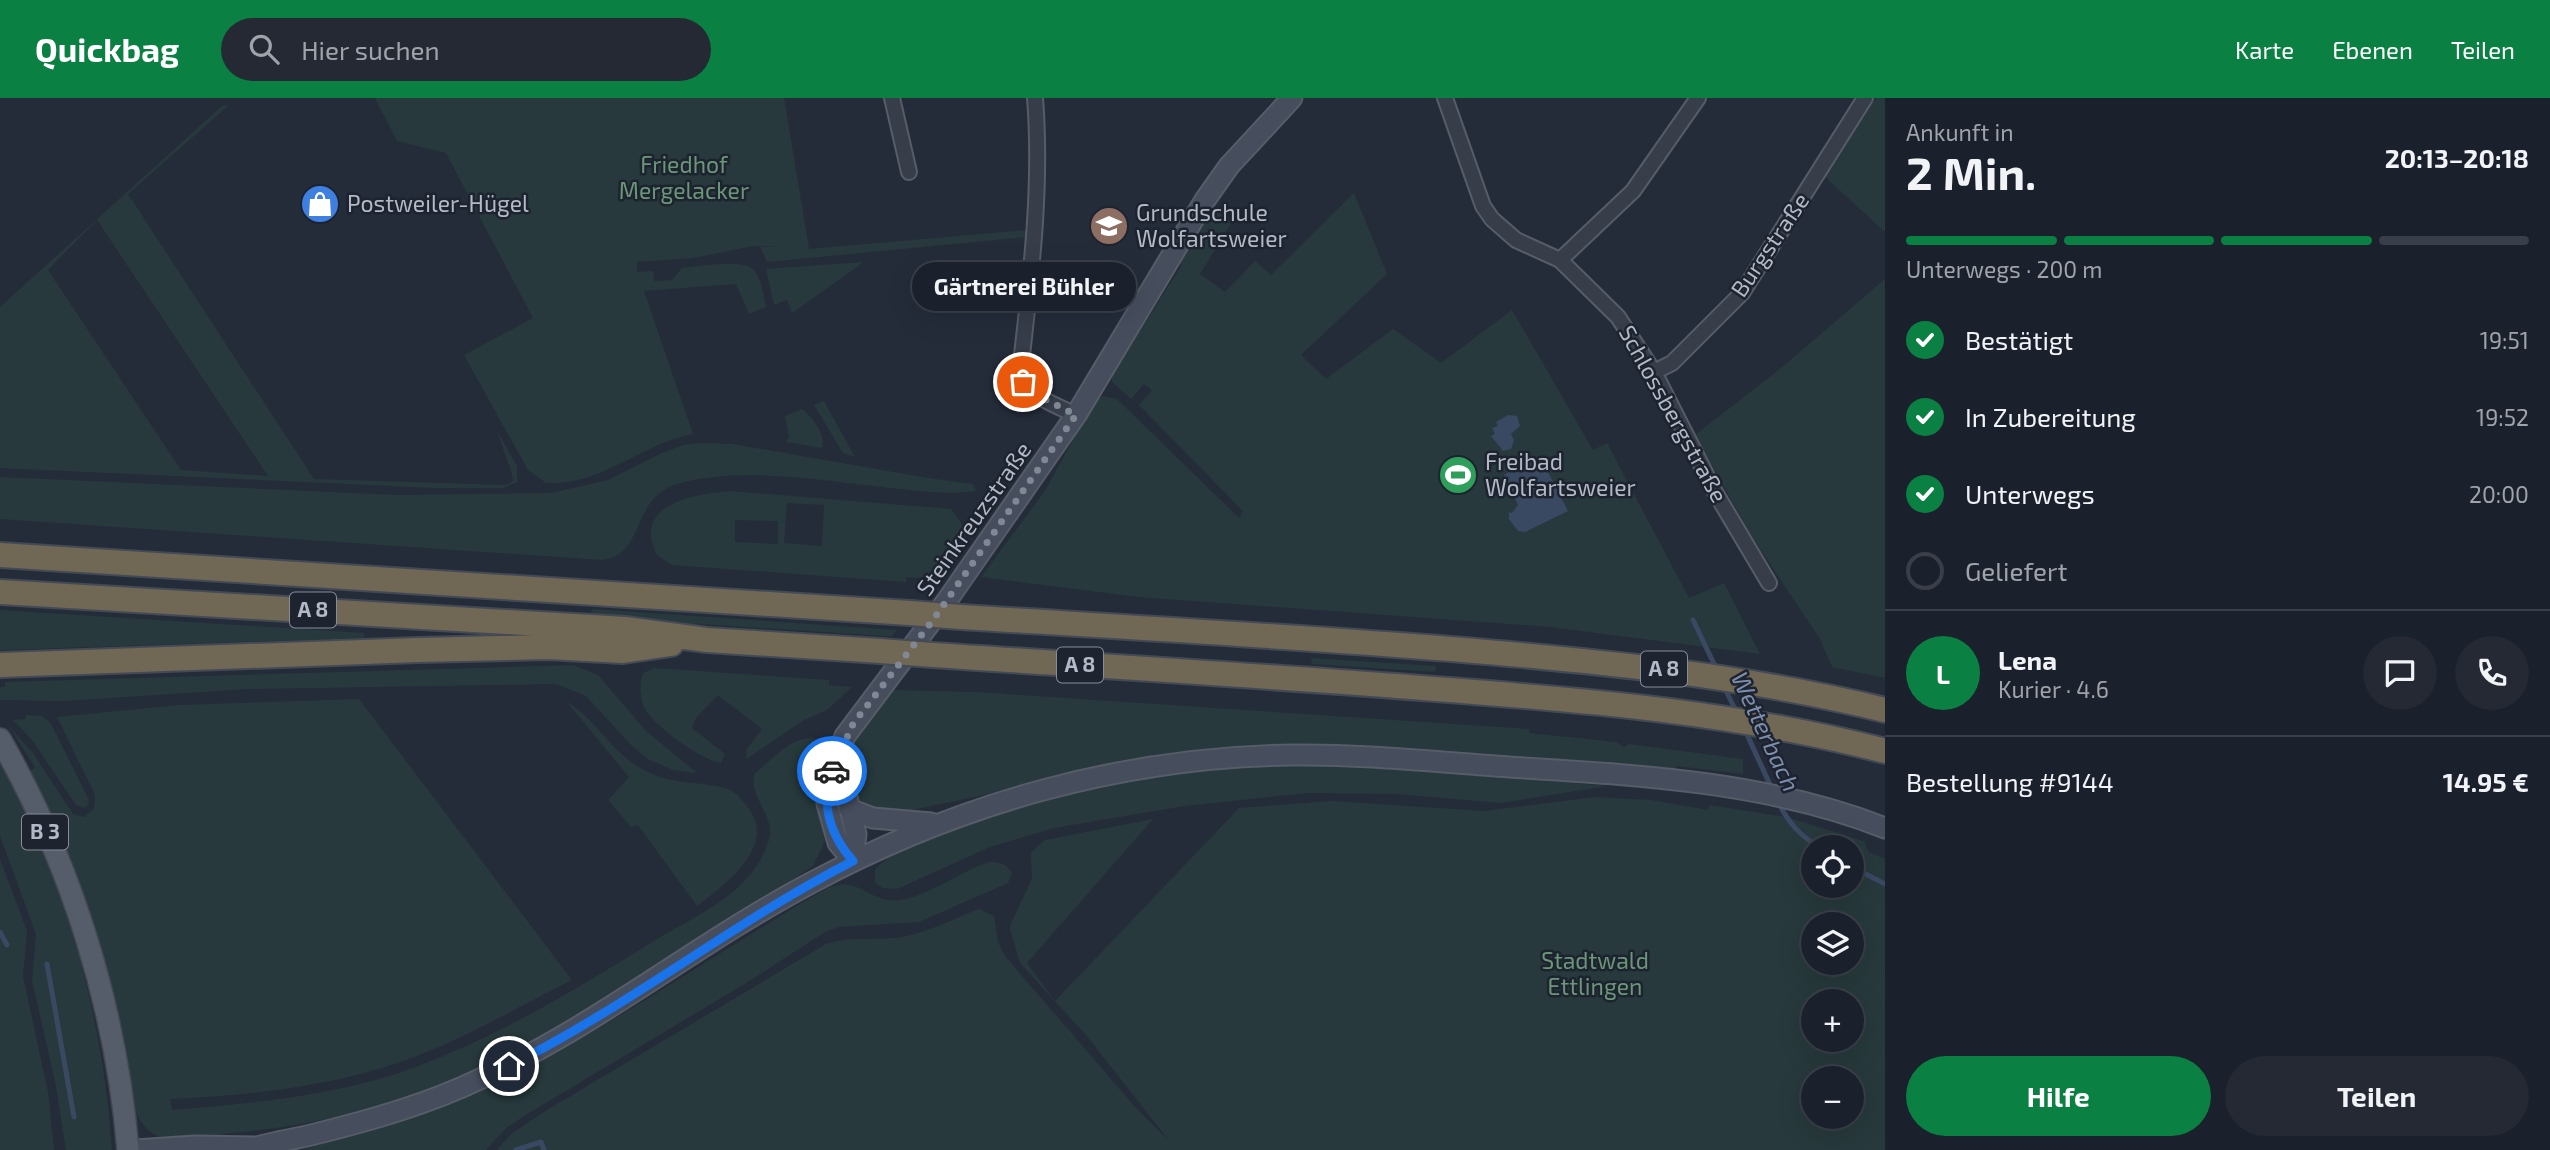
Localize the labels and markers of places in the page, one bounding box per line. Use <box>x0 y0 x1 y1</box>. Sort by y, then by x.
shop icon: Postweiler-Hügel <box>299 183 341 225</box>
place label: Postweiler-Hügel <box>347 189 529 217</box>
place label: Grundschule Wolfartsweier <box>1136 198 1287 252</box>
school or university icon: Grundschule Wolfartsweier <box>1088 205 1130 247</box>
callout: Gärtnerei Bühler <box>911 263 1135 312</box>
pin <box>993 352 1053 412</box>
place label: Freibad Wolfartsweier <box>1485 447 1636 501</box>
sports icon: Freibad Wolfartsweier <box>1437 454 1479 496</box>
pin <box>479 1036 539 1096</box>

